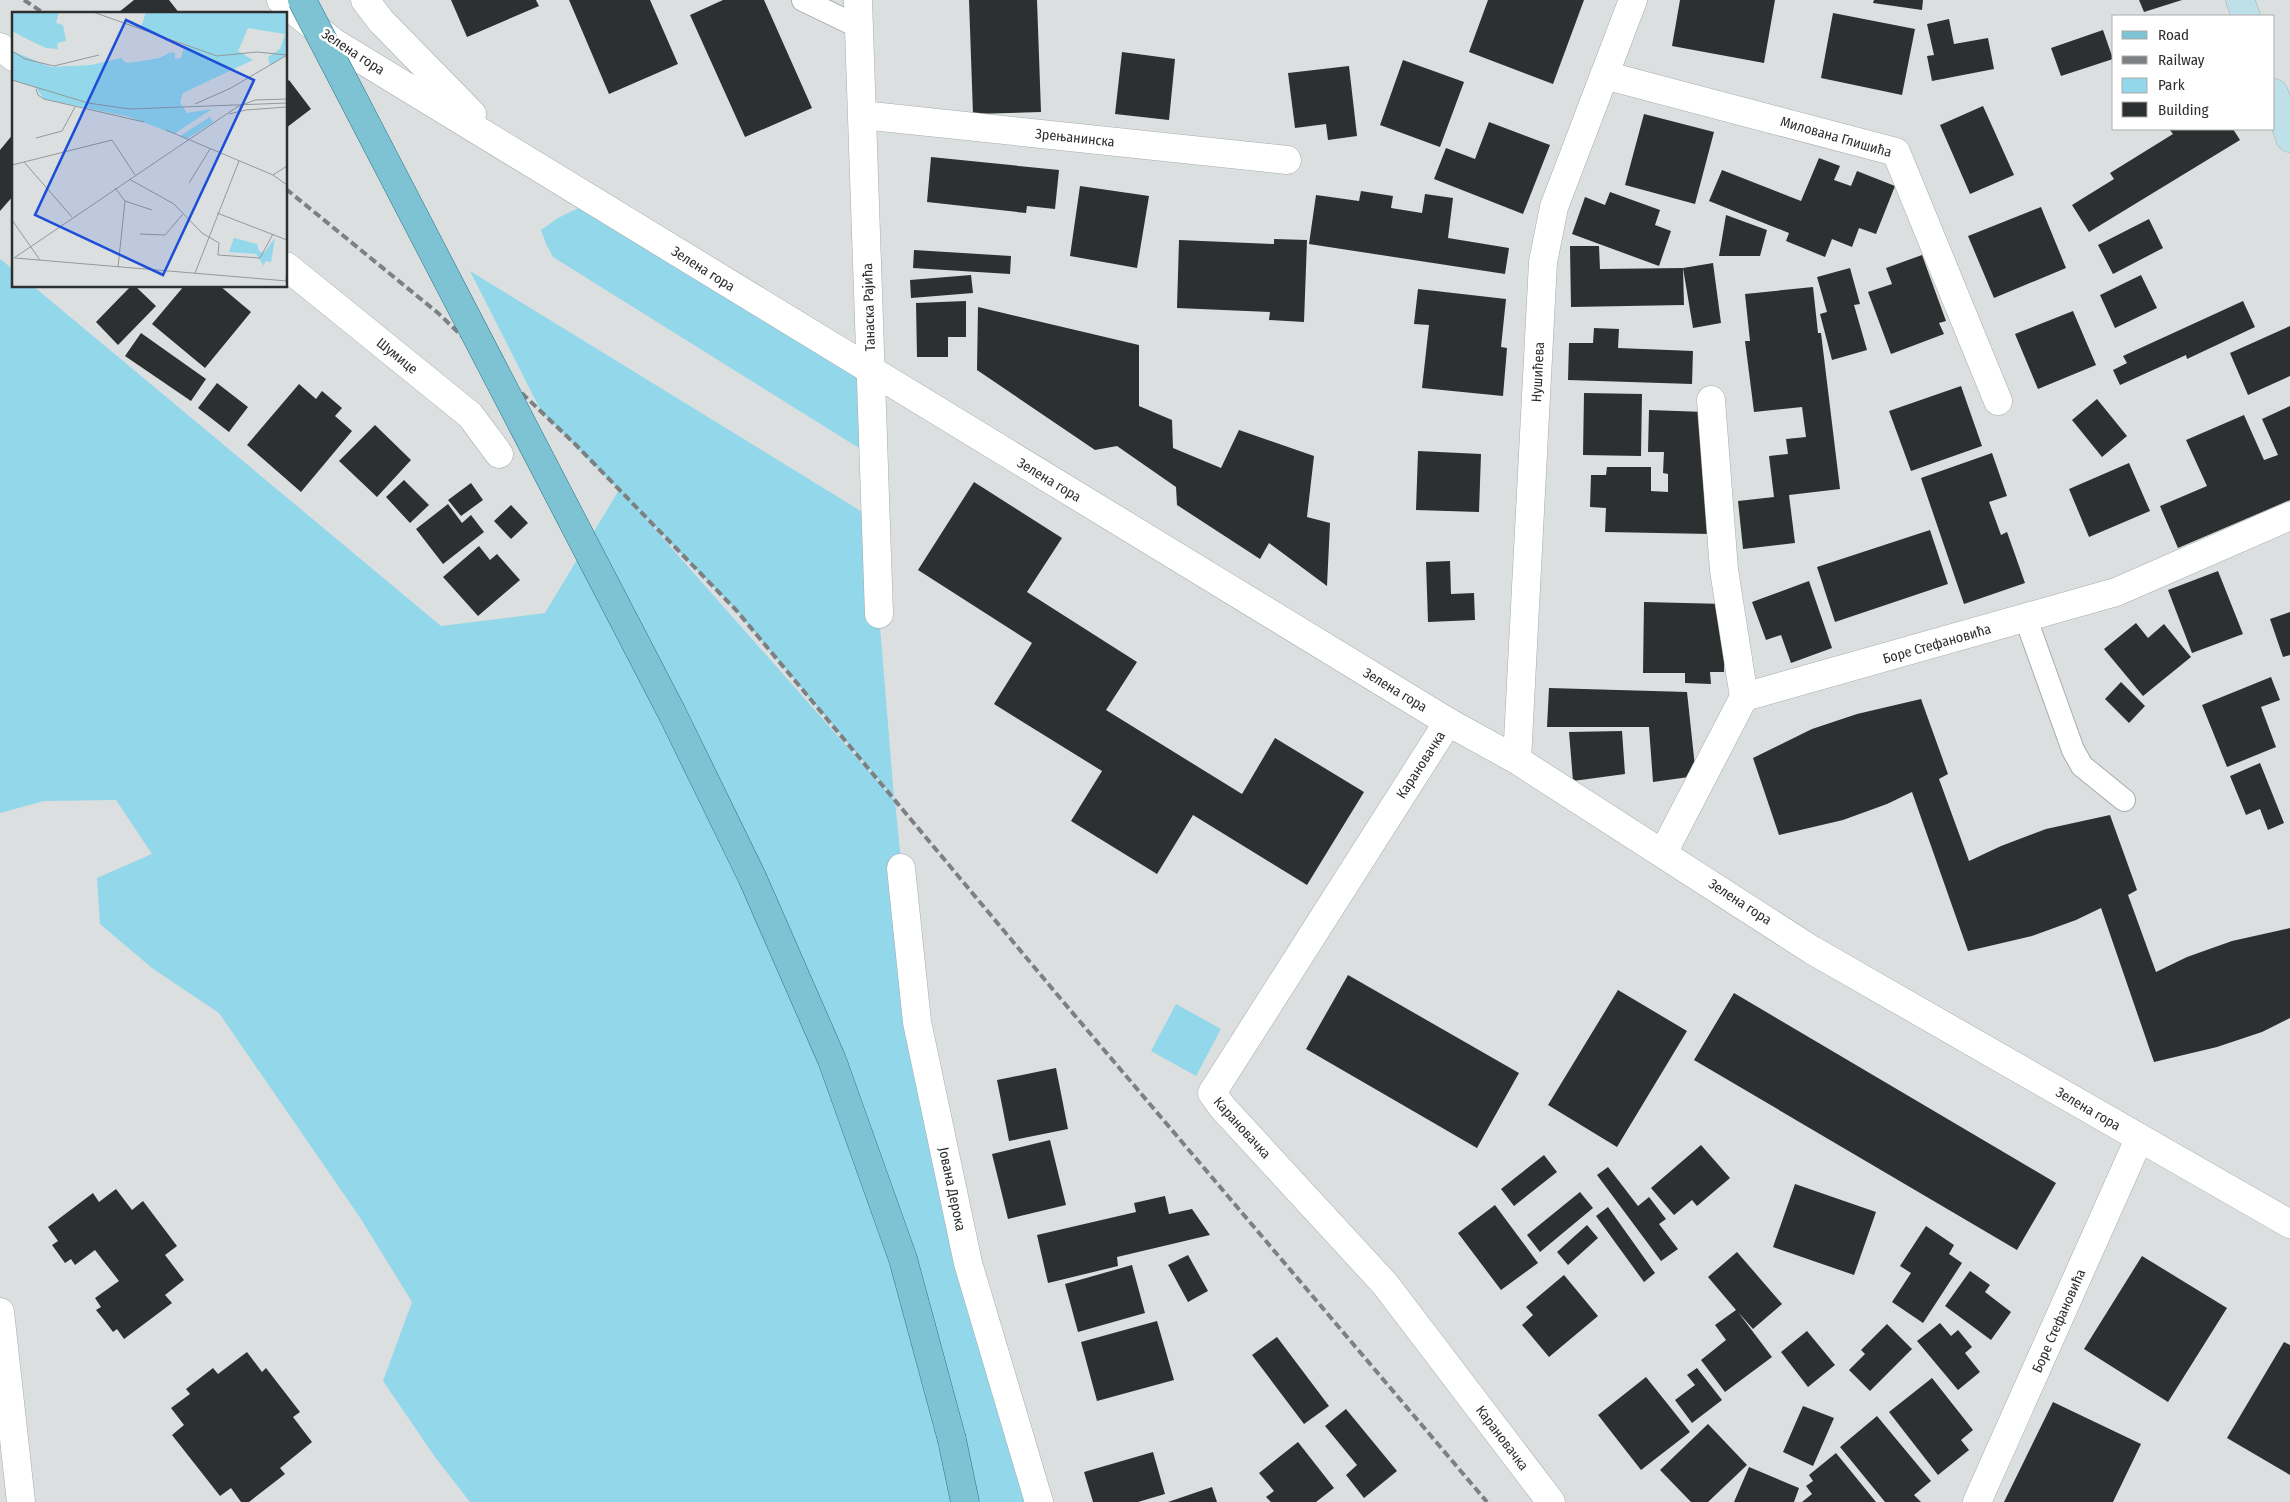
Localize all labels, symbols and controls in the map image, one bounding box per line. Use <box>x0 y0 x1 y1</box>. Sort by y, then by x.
inset map <box>12 12 288 288</box>
legend <box>2112 15 2275 130</box>
street label: Зелена гора <box>318 25 388 79</box>
text: Road <box>2158 26 2189 44</box>
text: Railway <box>2158 51 2205 69</box>
text: Park <box>2158 76 2185 94</box>
text: Building <box>2158 101 2209 119</box>
street label: Милована Глишића <box>1778 113 1894 161</box>
street label: Зрењанинска <box>1034 125 1116 151</box>
street label: Зелена гора <box>668 243 738 295</box>
street label: Танаска Рајића <box>859 263 879 351</box>
street label: Шумице <box>373 334 421 378</box>
street label: Нушићева <box>1528 341 1548 403</box>
street label: Зелена гора <box>1014 454 1084 506</box>
street label: Боре Стефановића <box>1881 620 1993 668</box>
street label: Зелена гора <box>1360 664 1430 716</box>
street label: Карановачка <box>1393 728 1449 802</box>
street label: Зелена гора <box>1705 875 1775 929</box>
street label: Зелена гора <box>2053 1084 2123 1134</box>
street label: Карановачка <box>1210 1094 1274 1162</box>
street label: Јована Дерока <box>935 1146 969 1233</box>
street label: Боре Стефановића <box>2029 1266 2090 1375</box>
street label: Карановачка <box>1472 1402 1532 1474</box>

